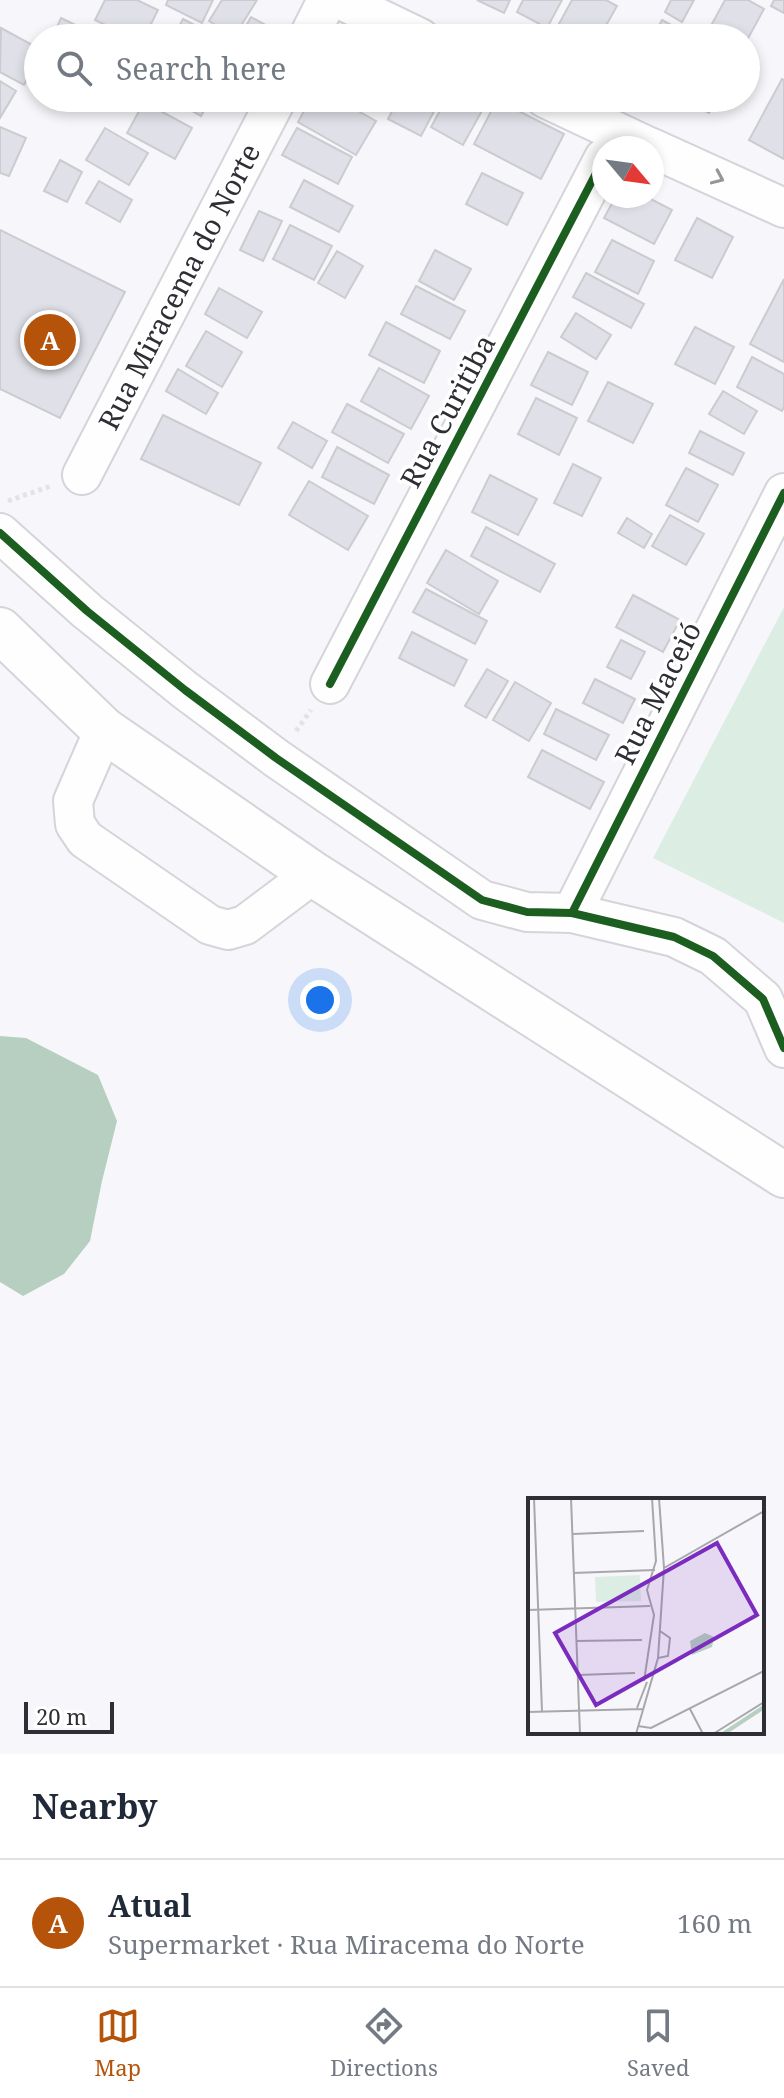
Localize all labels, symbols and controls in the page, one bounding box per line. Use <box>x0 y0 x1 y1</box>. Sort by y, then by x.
search box <box>24 24 760 112</box>
icon: search <box>52 46 96 90</box>
text: Search here <box>116 48 286 89</box>
north arrow <box>592 136 664 208</box>
street label: Rua Miracema do Norte <box>89 137 268 436</box>
one-way arrow <box>710 169 724 185</box>
pin: A <box>24 310 76 370</box>
street label: Rua Curitiba <box>391 327 503 494</box>
street label: Rua Maceió <box>605 615 709 770</box>
your location <box>300 980 340 1020</box>
inset map <box>528 1498 764 1734</box>
scale bar <box>24 1698 114 1734</box>
text: 20 m <box>36 1701 87 1731</box>
text: Nearby <box>32 1783 158 1829</box>
text: Atual <box>108 1885 191 1926</box>
text: A <box>48 1905 68 1941</box>
text: 160 m <box>677 1905 752 1941</box>
text: Supermarket · Rua Miracema do Norte <box>108 1926 585 1962</box>
tab: Map <box>95 2004 141 2082</box>
tab: Directions <box>330 2004 438 2082</box>
tab: Saved <box>627 2004 689 2082</box>

